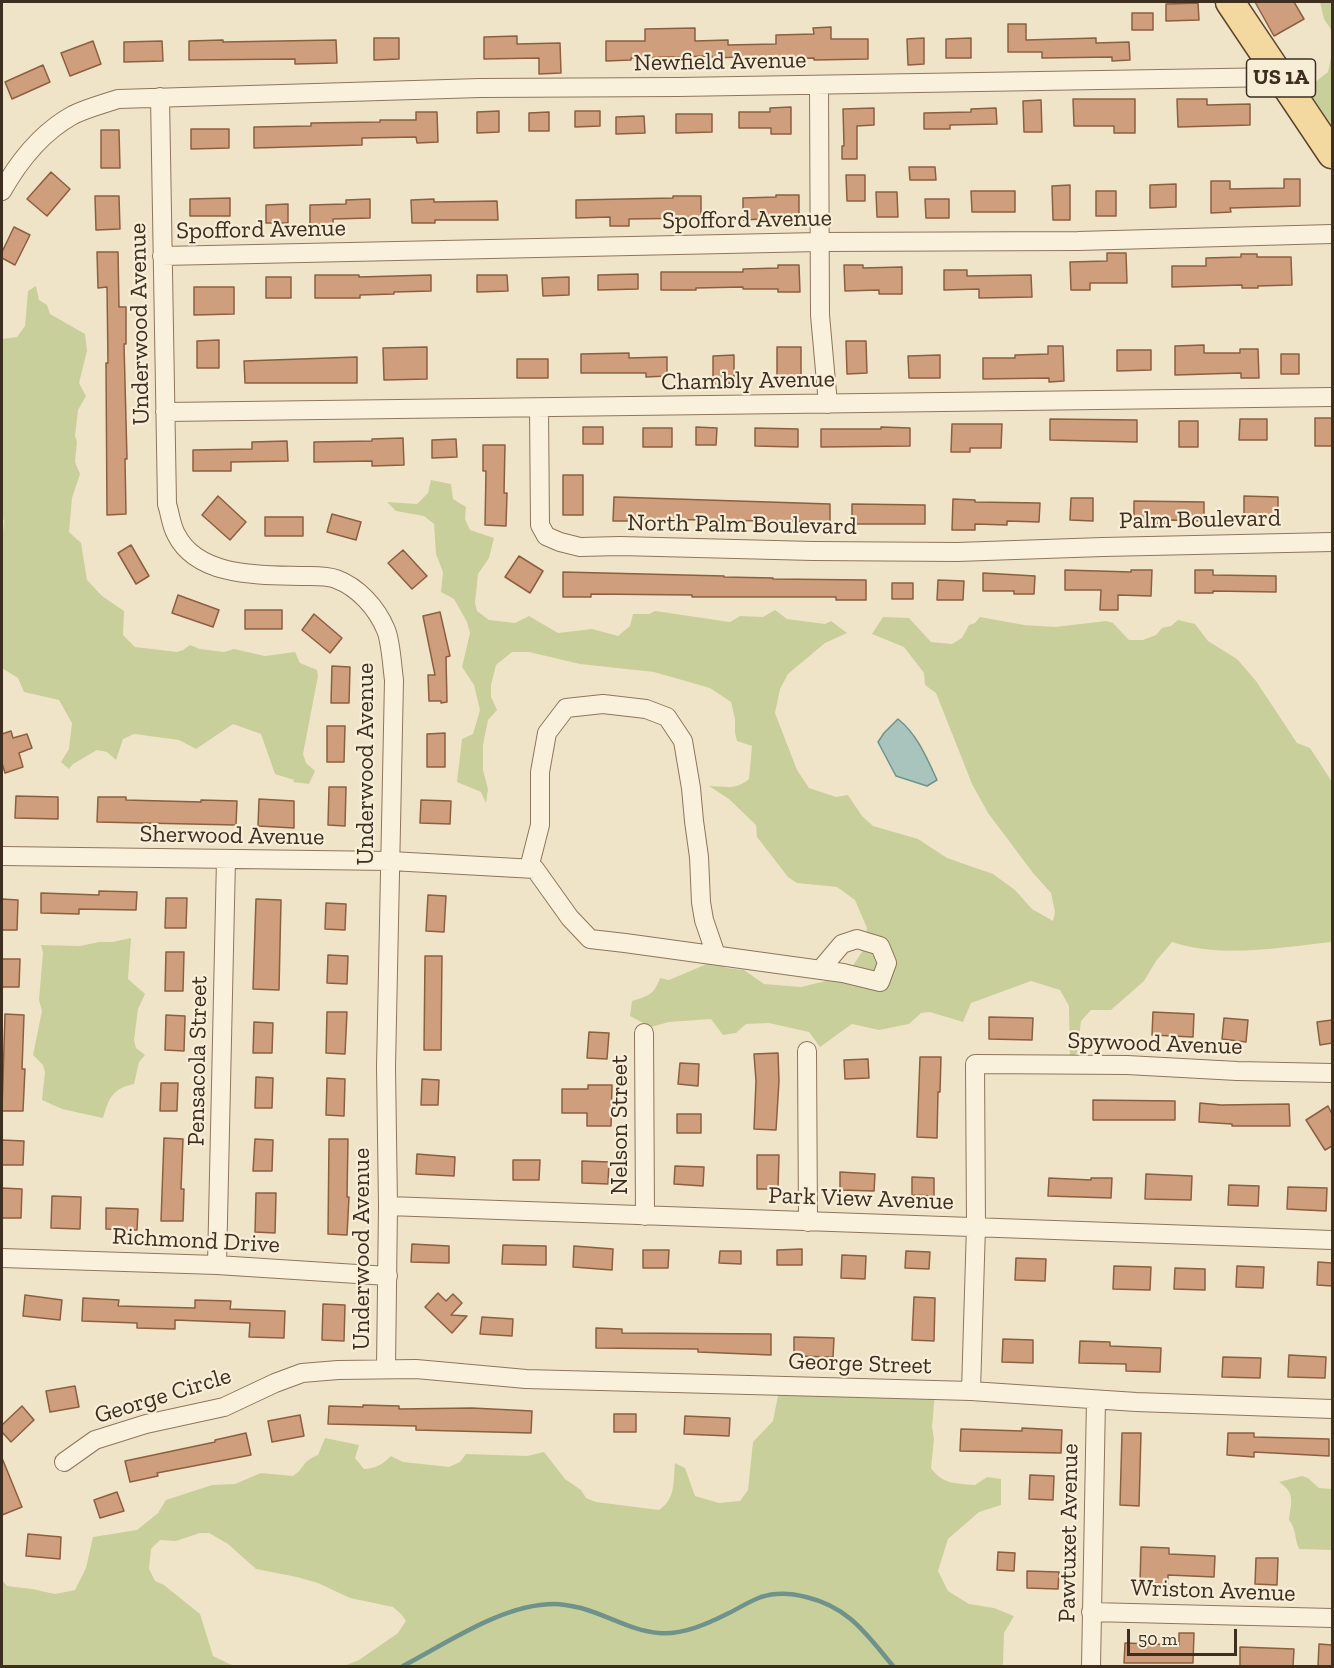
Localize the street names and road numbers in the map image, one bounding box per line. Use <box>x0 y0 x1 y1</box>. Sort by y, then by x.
street label: Newfield Avenue <box>633 46 807 78</box>
road number: US 1A <box>1246 59 1316 97</box>
street label: Spofford Avenue <box>662 204 832 236</box>
street label: Spofford Avenue <box>176 214 346 246</box>
street label: Underwood Avenue <box>124 223 156 425</box>
street label: Chambly Avenue <box>661 365 835 397</box>
street label: Palm Boulevard <box>1119 504 1281 536</box>
street label: North Palm Boulevard <box>627 509 857 541</box>
street label: Underwood Avenue <box>352 663 380 865</box>
street label: Sherwood Avenue <box>139 820 325 852</box>
street label: Pensacola Street <box>182 976 214 1146</box>
street label: Spywood Avenue <box>1067 1027 1243 1061</box>
street label: Nelson Street <box>606 1055 634 1195</box>
street label: Underwood Avenue <box>348 1148 376 1350</box>
street label: Park View Avenue <box>768 1181 954 1217</box>
street label: Richmond Drive <box>111 1222 281 1260</box>
street label: George Street <box>788 1347 932 1381</box>
street label: George Circle <box>91 1362 235 1430</box>
street label: Pawtuxet Avenue <box>1053 1443 1085 1623</box>
street label: Wriston Avenue <box>1130 1574 1296 1608</box>

